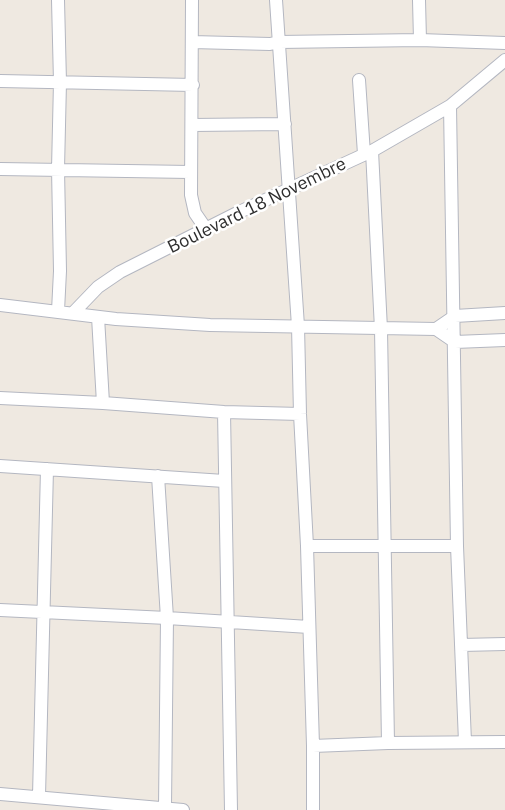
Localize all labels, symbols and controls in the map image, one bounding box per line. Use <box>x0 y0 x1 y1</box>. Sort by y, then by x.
street label: Boulevard 18 Novembre <box>164 153 350 259</box>

